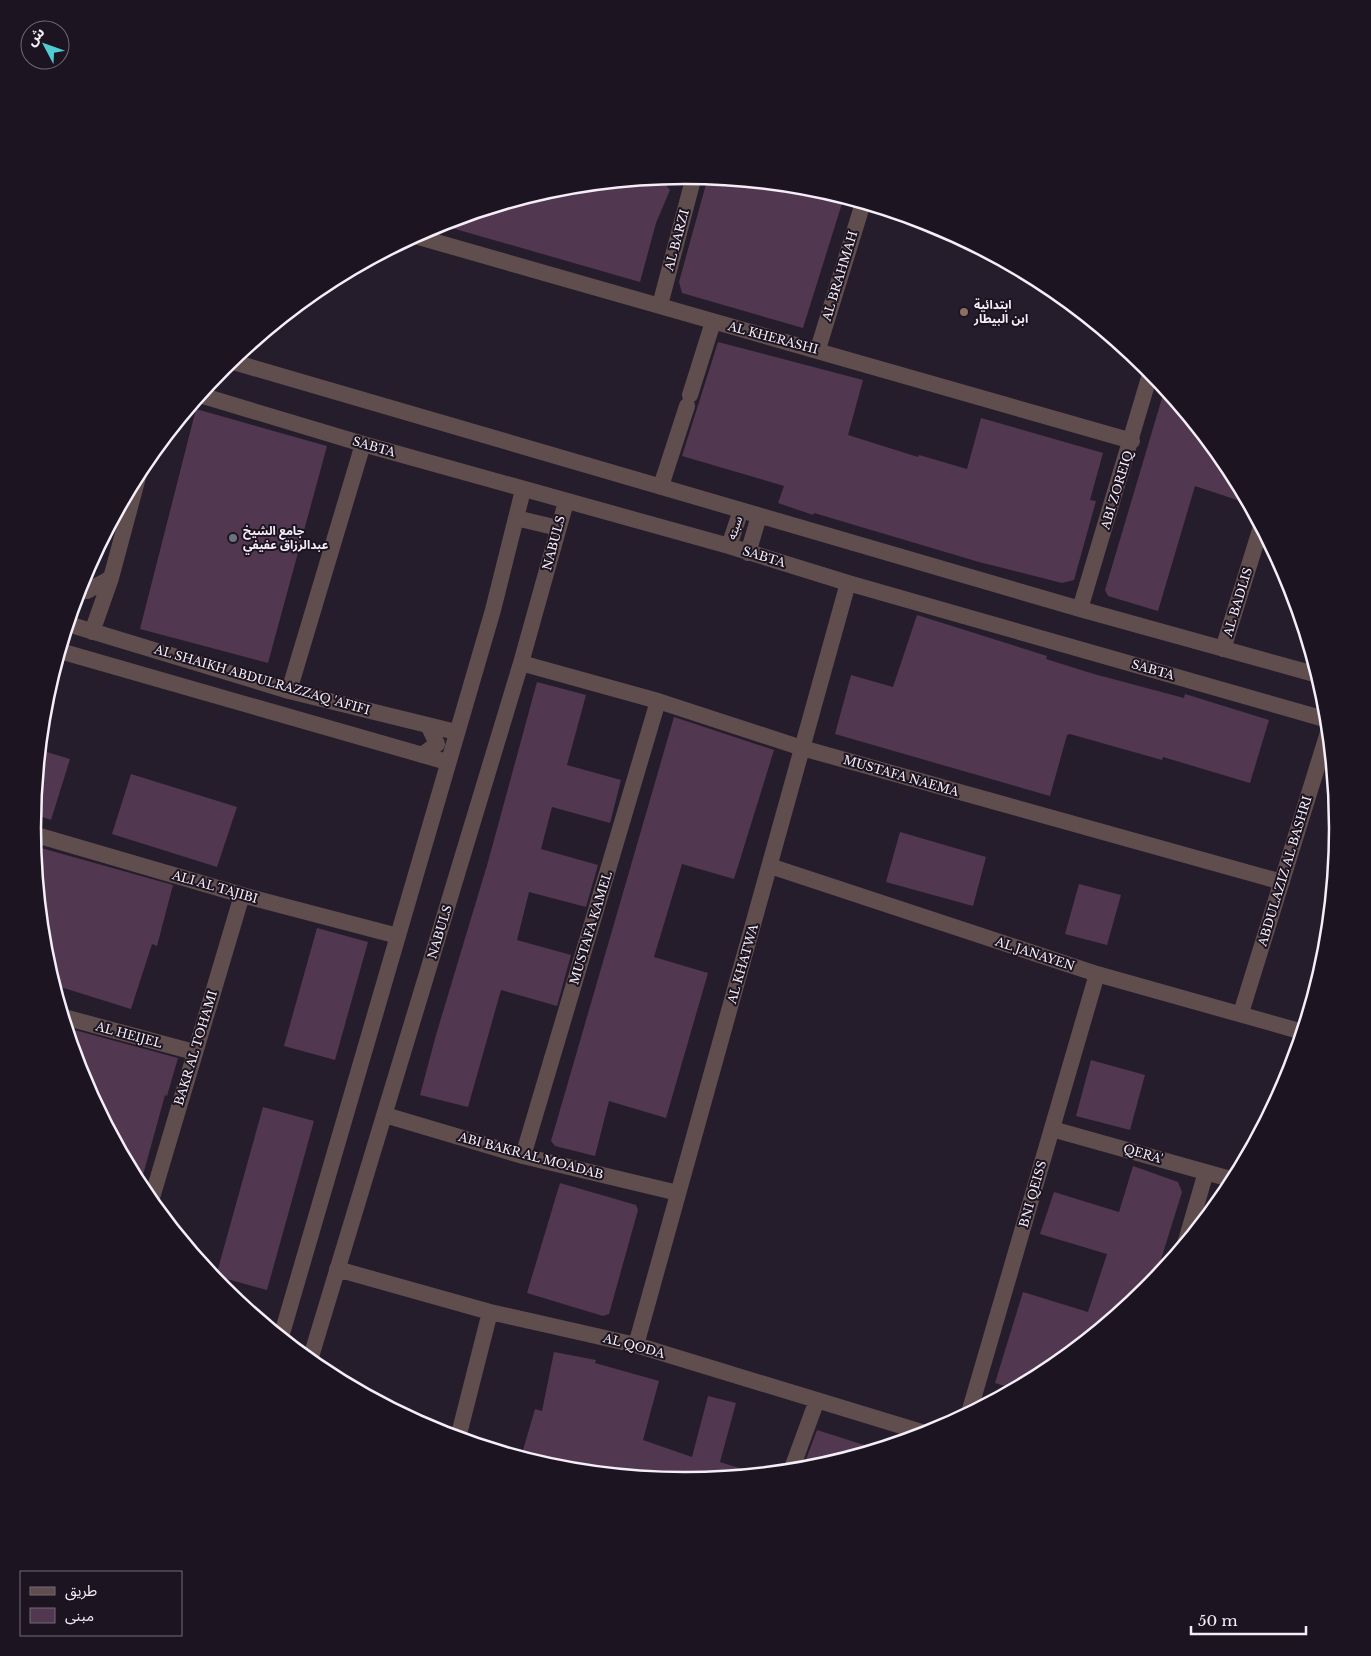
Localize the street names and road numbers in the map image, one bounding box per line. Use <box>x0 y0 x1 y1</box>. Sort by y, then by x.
street label: AL BARZI <box>661 207 692 273</box>
street label: AL BRAHMAH <box>818 229 860 324</box>
street label: AL KHERASHI <box>725 318 820 357</box>
street label: SABTA <box>351 433 398 460</box>
street label: ABI ZOREIQ <box>1097 448 1136 532</box>
street label: NABULS <box>539 514 568 572</box>
street label: سبته <box>724 514 745 542</box>
street label: SABTA <box>741 543 788 570</box>
street label: AL BADLIS <box>1220 565 1255 639</box>
street label: AL SHAIKH ABDULRAZZAQ 'AFIFI <box>152 641 372 718</box>
street label: SABTA <box>1130 656 1177 683</box>
street label: MUSTAFA NAEMA <box>842 752 961 799</box>
street label: ABDULAZIZ AL BASHRI <box>1254 794 1315 949</box>
street label: ALI AL TAJIBI <box>170 867 260 906</box>
street label: MUSTAFA KAMEL <box>566 869 615 986</box>
street label: NABULS <box>424 903 455 961</box>
street label: AL KHATWA <box>724 922 761 1006</box>
street label: AL JANAYEN <box>993 933 1077 973</box>
street label: BAKR AL TOHAMI <box>171 988 220 1107</box>
street label: AL HEIJEL <box>93 1018 164 1051</box>
street label: ABI BAKR AL MOADAB <box>456 1129 605 1182</box>
street label: QERA' <box>1122 1141 1165 1166</box>
street label: BNI QEISS <box>1016 1158 1049 1229</box>
street label: AL QODA <box>601 1330 667 1361</box>

